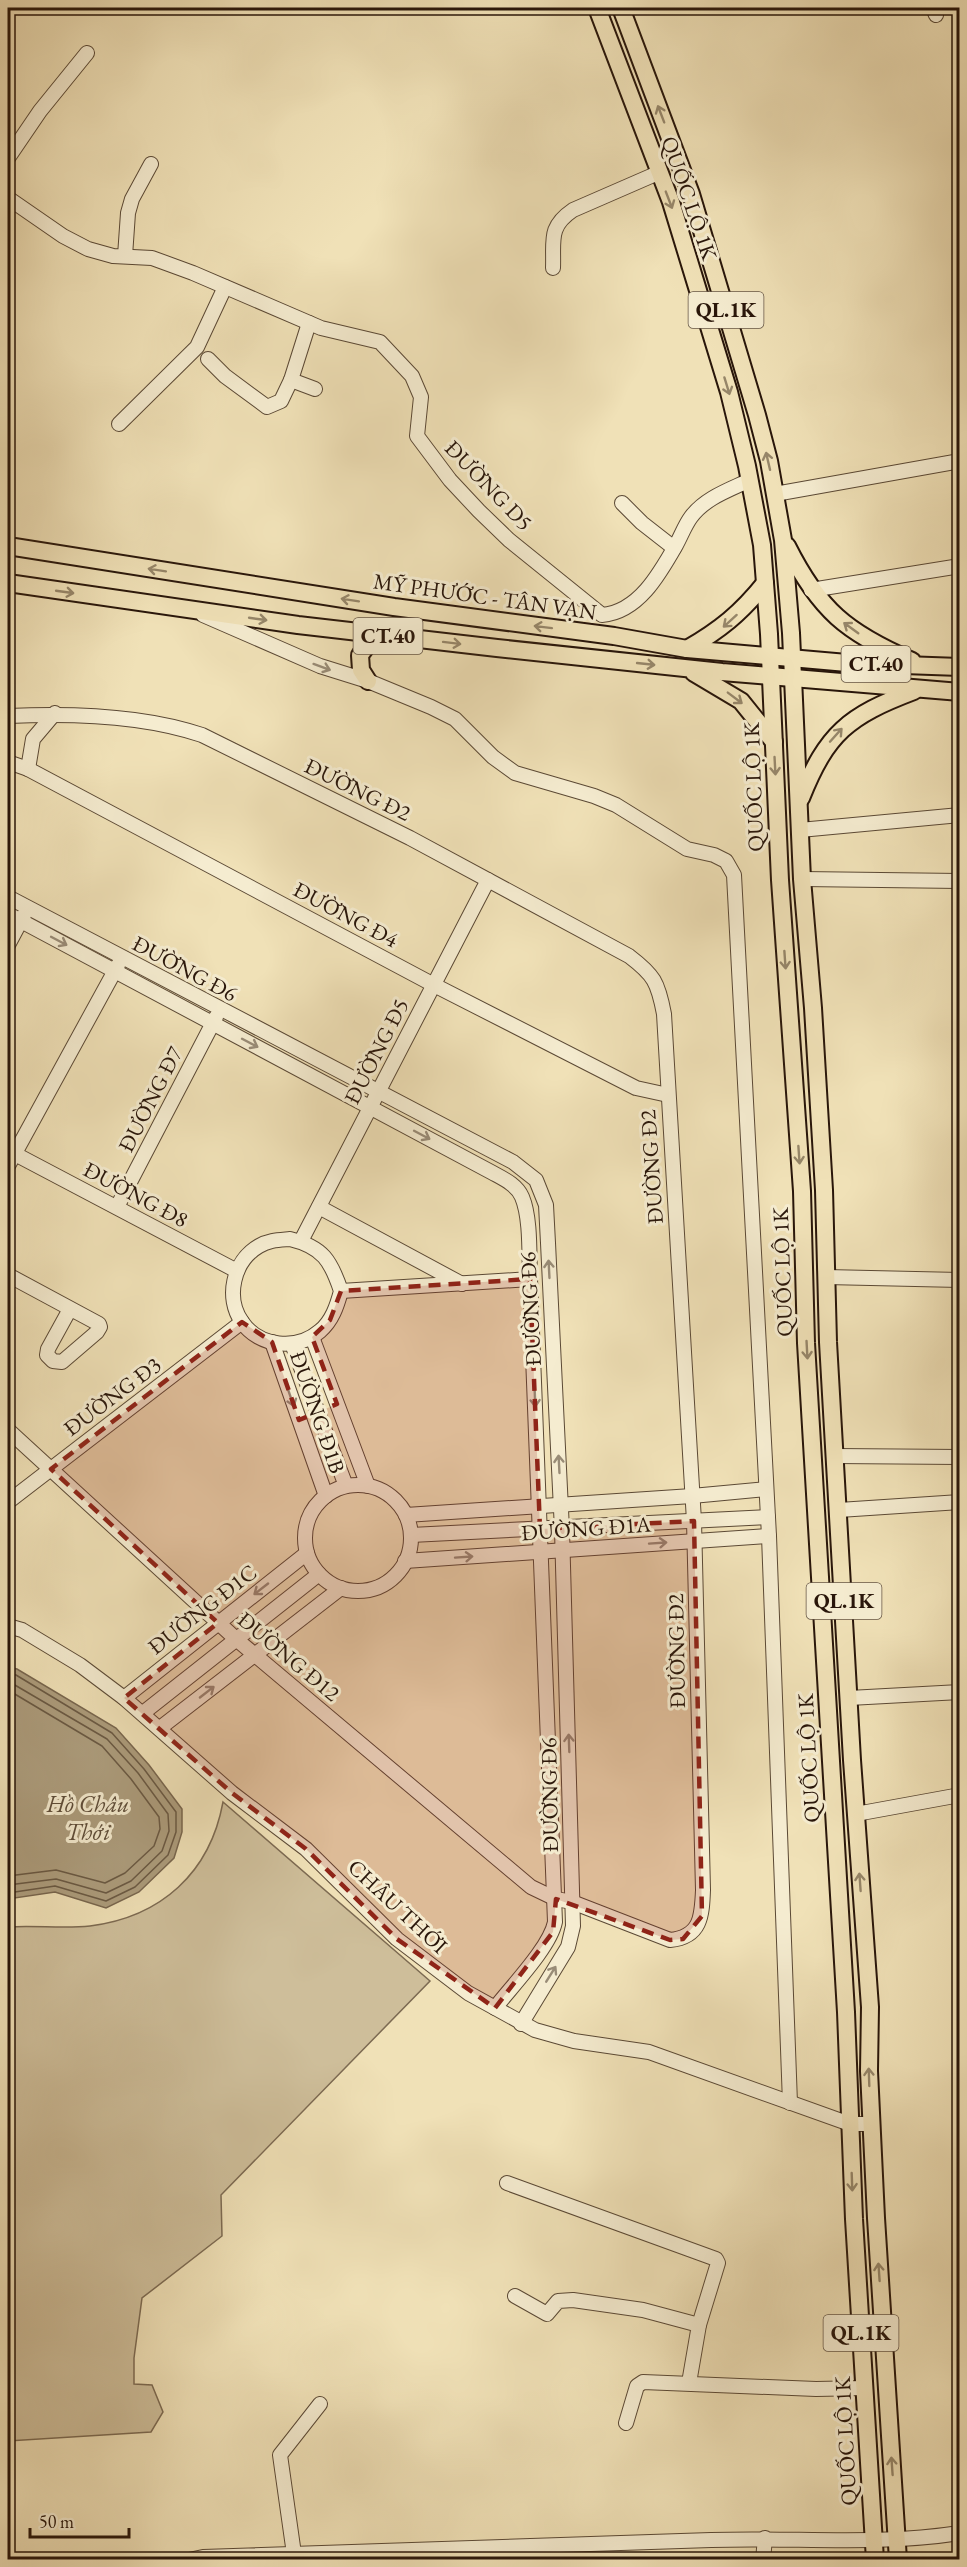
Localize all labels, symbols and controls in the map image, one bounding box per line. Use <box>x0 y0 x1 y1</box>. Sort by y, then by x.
one-way arrow <box>655 105 666 124</box>
street label: QUỐC LỘ 1K <box>655 132 725 265</box>
one-way arrow <box>665 190 676 209</box>
road number: QL.1K <box>688 292 764 328</box>
one-way arrow <box>722 376 733 395</box>
street label: ĐƯỜNG D5 <box>438 434 539 537</box>
one-way arrow <box>762 452 773 471</box>
one-way arrow <box>148 564 168 575</box>
street label: MỸ PHƯỚC - TÂN VẠN <box>372 566 599 627</box>
one-way arrow <box>55 586 75 597</box>
one-way arrow <box>341 595 360 606</box>
one-way arrow <box>248 614 268 625</box>
one-way arrow <box>723 614 738 628</box>
road number: CT.40 <box>354 618 422 654</box>
one-way arrow <box>534 621 554 632</box>
one-way arrow <box>844 622 860 634</box>
one-way arrow <box>442 638 461 649</box>
road number: CT.40 <box>842 646 910 682</box>
one-way arrow <box>635 658 655 669</box>
one-way arrow <box>312 662 331 673</box>
one-way arrow <box>727 692 743 704</box>
street label: QUỐC LỘ 1K <box>737 721 770 852</box>
one-way arrow <box>829 728 843 743</box>
street label: ĐƯỜNG Đ2 <box>300 751 416 828</box>
one-way arrow <box>769 755 780 775</box>
street label: ĐƯỜNG Đ4 <box>288 875 404 954</box>
street label: ĐƯỜNG Đ6 <box>127 929 243 1008</box>
one-way arrow <box>50 935 67 947</box>
one-way arrow <box>780 950 791 970</box>
street label: ĐƯỜNG Đ5 <box>338 994 415 1109</box>
one-way arrow <box>240 1038 258 1049</box>
street label: ĐƯỜNG Đ7 <box>112 1041 190 1157</box>
street label: ĐƯỜNG Đ2 <box>633 1108 670 1225</box>
one-way arrow <box>413 1129 430 1141</box>
one-way arrow <box>794 1144 805 1164</box>
street label: ĐƯỜNG Đ8 <box>78 1155 193 1234</box>
street label: QUỐC LỘ 1K <box>766 1206 799 1337</box>
street label: ĐƯỜNG Đ6 <box>513 1251 548 1367</box>
one-way arrow <box>544 1260 555 1280</box>
one-way arrow <box>801 1339 812 1359</box>
street label: ĐƯỜNG Đ1B <box>283 1347 352 1477</box>
street label: ĐƯỜNG Đ3 <box>58 1350 167 1442</box>
one-way arrow <box>529 1387 540 1407</box>
one-way arrow <box>287 1388 298 1406</box>
one-way arrow <box>553 1455 564 1474</box>
street label: ĐƯỜNG Đ1A <box>520 1509 653 1547</box>
one-way arrow <box>648 1538 668 1549</box>
one-way arrow <box>453 1552 473 1563</box>
street label: ĐƯỜNG Đ1C <box>142 1558 263 1661</box>
one-way arrow <box>253 1582 269 1595</box>
road number: QL.1K <box>806 1583 882 1619</box>
street label: ĐƯỜNG Đ2 <box>661 1593 692 1709</box>
street label: ĐƯỜNG Đ12 <box>231 1605 346 1708</box>
one-way arrow <box>198 1686 214 1699</box>
street label: QUỐC LỘ 1K <box>791 1692 826 1823</box>
one-way arrow <box>564 1733 575 1753</box>
street label: ĐƯỜNG Đ6 <box>534 1737 565 1853</box>
water label: Hồ Châu Thới <box>46 1788 129 1847</box>
street label: CHÂU THỚI <box>342 1853 454 1960</box>
one-way arrow <box>855 1873 866 1893</box>
one-way arrow <box>546 1966 558 1983</box>
one-way arrow <box>864 2067 875 2087</box>
one-way arrow <box>847 2172 858 2192</box>
one-way arrow <box>874 2262 885 2282</box>
road number: QL.1K <box>824 2315 898 2351</box>
street label: QUỐC LỘ 1K <box>828 2375 863 2506</box>
one-way arrow <box>887 2457 898 2477</box>
scale bar <box>30 2501 129 2539</box>
text: 50 m <box>39 2510 74 2533</box>

